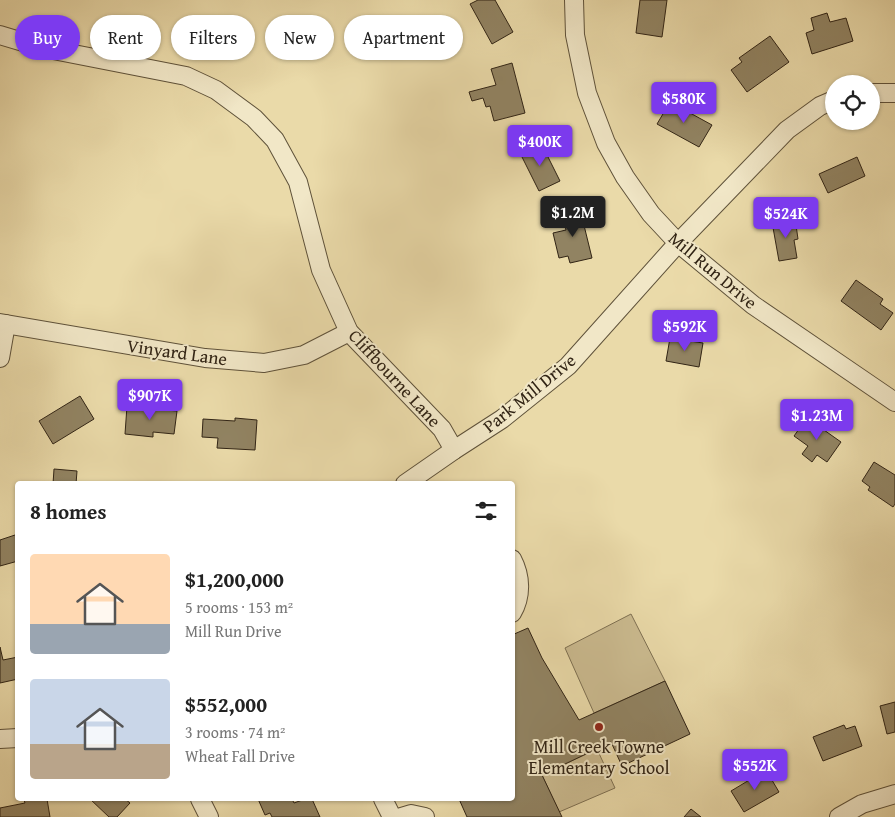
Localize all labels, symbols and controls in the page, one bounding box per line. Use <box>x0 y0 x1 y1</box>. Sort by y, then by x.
chip: Buy <box>15 15 80 60</box>
chip: Rent <box>90 15 161 60</box>
chip: Filters <box>171 15 255 60</box>
chip: New <box>265 15 334 60</box>
chip: Apartment <box>344 15 463 60</box>
map controls <box>825 75 880 130</box>
button: locate <box>825 75 880 130</box>
pin: $580K <box>649 82 719 124</box>
text: $580K <box>662 86 706 110</box>
pin: $400K <box>505 124 575 167</box>
text: $400K <box>518 129 562 153</box>
pin: $1.2M <box>538 196 608 238</box>
pin: $524K <box>751 196 821 239</box>
text: $1.2M <box>551 200 595 224</box>
text: $524K <box>764 201 808 225</box>
street label: Mill Run Drive <box>663 225 763 315</box>
pin: $592K <box>650 310 720 352</box>
text: $592K <box>663 314 707 338</box>
street label: Cliffbourne Lane <box>342 323 448 433</box>
street label: Vinyard Lane <box>125 332 229 372</box>
street label: Park Mill Drive <box>477 347 581 439</box>
pin: $907K <box>115 378 185 421</box>
text: $907K <box>128 383 172 407</box>
pin: $1.23M <box>776 398 858 441</box>
text: $1.23M <box>791 403 843 427</box>
text: 8 homes <box>30 496 106 527</box>
icon: filters <box>472 497 500 525</box>
text: $1,200,000 <box>185 564 284 595</box>
icon: home <box>70 574 130 634</box>
text: 5 rooms · 153 m² <box>185 595 293 619</box>
text: Mill Run Drive <box>185 619 281 643</box>
text: $552,000 <box>185 689 267 720</box>
icon: home <box>70 699 130 759</box>
text: 3 rooms · 74 m² <box>185 720 285 744</box>
marker: Mill Creek Towne Elementary School <box>593 721 605 733</box>
place label: Mill Creek Towne Elementary School <box>528 733 670 781</box>
text: Wheat Fall Drive <box>185 744 295 768</box>
pin: $552K <box>720 748 790 791</box>
text: $552K <box>733 753 777 777</box>

